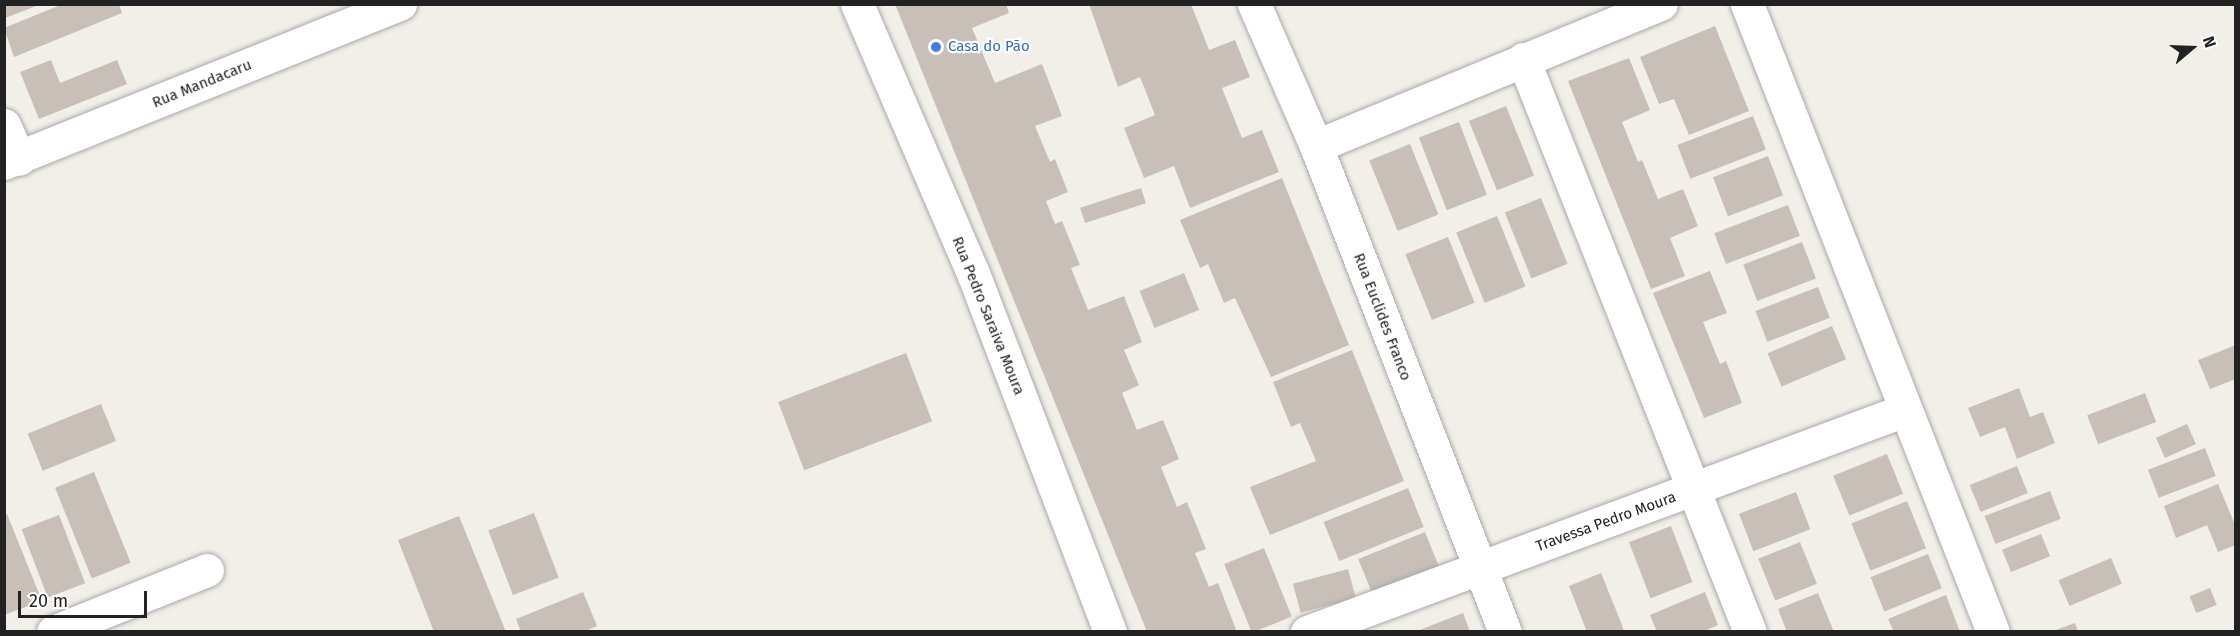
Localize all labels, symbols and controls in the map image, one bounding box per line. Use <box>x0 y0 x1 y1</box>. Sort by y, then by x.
north arrow <box>2162 18 2222 78</box>
text: N <box>2199 34 2220 50</box>
place label: Casa do Pão <box>948 38 1030 56</box>
marker: Casa do Pão <box>929 40 943 54</box>
street label: Rua Mandacaru <box>150 56 254 112</box>
street label: Rua Pedro Saraiva Moura <box>948 234 1028 398</box>
street label: Rua Euclides Franco <box>1349 251 1415 383</box>
street label: Travessa Pedro Moura <box>1533 488 1679 556</box>
scale bar <box>21 579 150 617</box>
text: 20 m <box>29 590 68 612</box>

